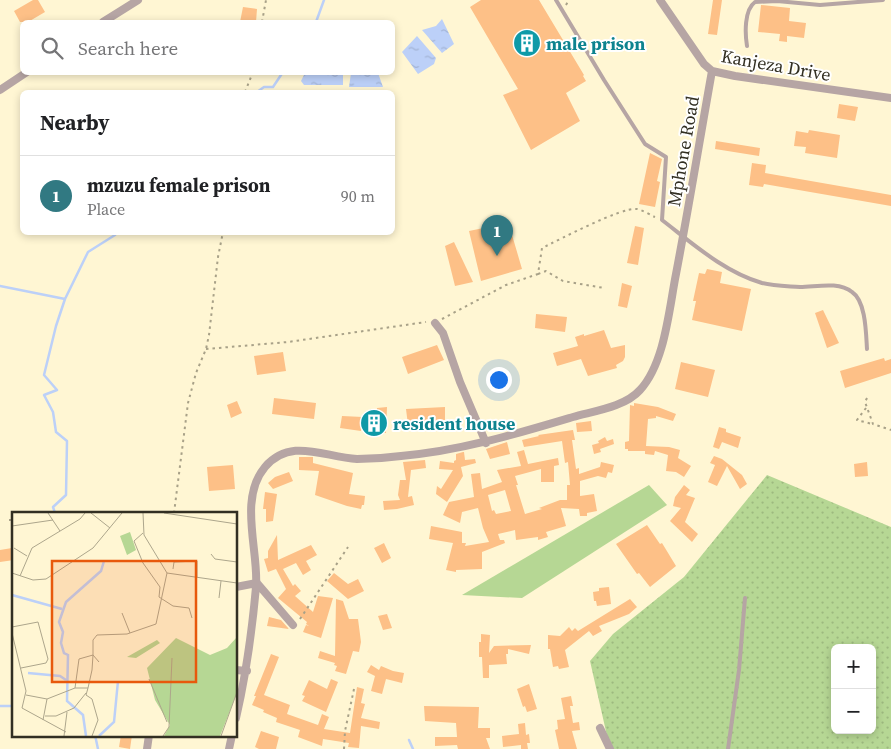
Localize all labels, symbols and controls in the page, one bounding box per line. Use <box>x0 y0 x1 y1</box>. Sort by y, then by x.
search box <box>20 20 395 75</box>
building icon: male prison <box>512 28 542 58</box>
place label: male prison <box>546 31 645 56</box>
icon: search <box>38 34 66 62</box>
text: Search here <box>78 35 178 61</box>
street label: Kanjeza Drive <box>719 43 833 87</box>
street label: Mphone Road <box>661 94 705 208</box>
text: Nearby <box>40 108 110 137</box>
text: mzuzu female prison <box>87 172 270 198</box>
text: 1 <box>52 185 60 207</box>
text: 90 m <box>341 185 375 207</box>
text: Place <box>87 198 125 220</box>
pin: 1 <box>481 215 513 256</box>
your location <box>486 367 512 393</box>
building icon: resident house <box>359 408 389 438</box>
place label: resident house <box>393 411 515 436</box>
inset map <box>12 512 238 736</box>
map controls <box>831 644 876 734</box>
button: + <box>831 644 876 689</box>
button: − <box>831 689 876 734</box>

